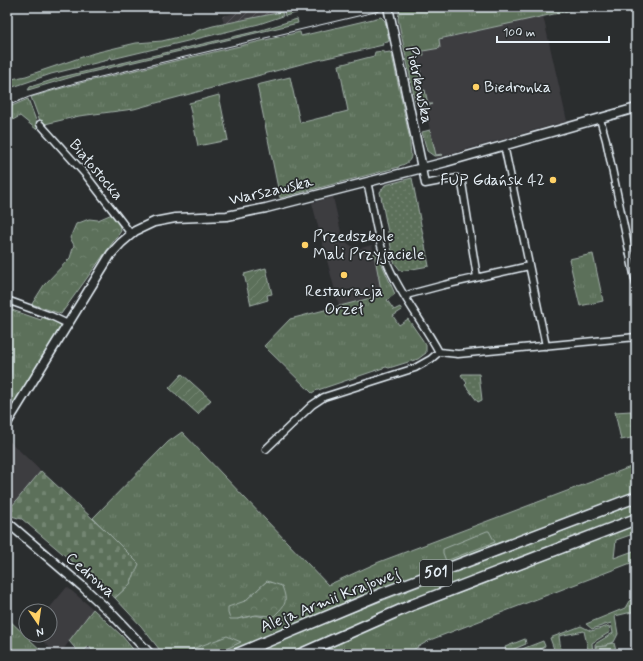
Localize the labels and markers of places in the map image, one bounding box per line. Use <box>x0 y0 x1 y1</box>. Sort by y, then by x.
place label: Biedronka <box>484 77 551 98</box>
marker: Biedronka <box>471 82 481 92</box>
place label: FUP Gdańsk 42 <box>440 170 545 191</box>
marker: FUP Gdańsk 42 <box>548 175 558 185</box>
place label: Przedszkole Mali Przyjaciele <box>313 226 425 265</box>
marker: Przedszkole Mali Przyjaciele <box>300 240 310 250</box>
marker: Restauracja Orzeł <box>339 270 349 280</box>
place label: Restauracja Orzeł <box>305 281 383 320</box>

